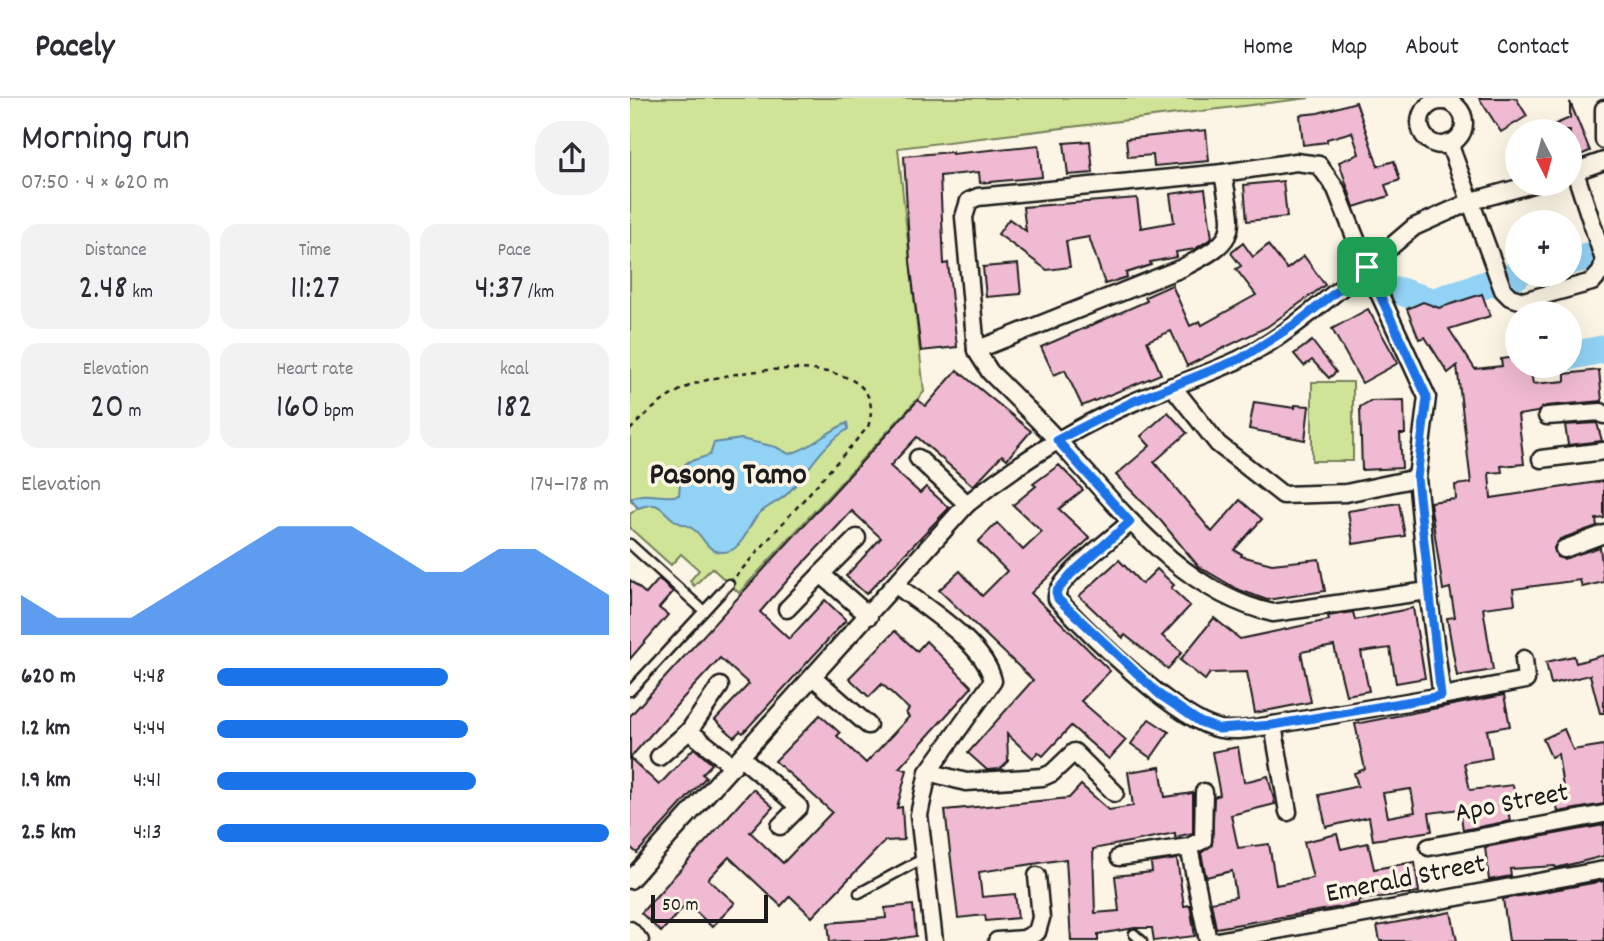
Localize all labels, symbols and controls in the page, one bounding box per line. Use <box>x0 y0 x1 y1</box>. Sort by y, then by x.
text: Pacely <box>35 25 114 72</box>
text: Home <box>1243 31 1293 65</box>
text: Map <box>1331 31 1367 65</box>
text: About <box>1405 31 1459 65</box>
text: Contact <box>1497 31 1569 65</box>
text: Morning run <box>21 113 190 168</box>
north arrow <box>1505 119 1582 196</box>
map controls <box>1505 119 1582 378</box>
button: share <box>535 121 609 195</box>
text: 07:50 · 4 × 620 m <box>21 167 169 200</box>
button: + <box>1505 210 1582 287</box>
pin <box>1337 237 1397 297</box>
text: Distance <box>85 238 147 265</box>
text: Time <box>299 238 331 265</box>
text: Pace <box>498 238 531 265</box>
icon: arrive <box>1348 248 1386 286</box>
text: 2.48 <box>78 265 128 315</box>
text: 11:27 <box>290 265 340 315</box>
text: 4:37 <box>474 265 524 315</box>
text: km <box>128 280 153 307</box>
text: /km <box>524 280 554 307</box>
button: − <box>1505 301 1582 378</box>
text: Elevation <box>83 357 149 384</box>
text: Heart rate <box>277 357 353 384</box>
text: kcal <box>500 357 529 384</box>
text: 20 <box>90 384 124 434</box>
text: 160 <box>276 384 320 434</box>
text: 182 <box>496 384 533 434</box>
text: m <box>124 399 142 426</box>
text: bpm <box>320 399 354 426</box>
district label: Pasong Tamo <box>649 454 807 500</box>
text: Elevation <box>21 469 101 502</box>
text: 174–178 m <box>530 469 609 502</box>
text: 620 m <box>21 661 76 694</box>
text: 4:48 <box>133 661 165 694</box>
text: 1.2 km <box>21 713 70 746</box>
text: 4:44 <box>133 713 165 746</box>
text: 1.9 km <box>21 765 71 798</box>
text: 4:41 <box>133 765 161 798</box>
street label: Apo Street <box>1452 774 1572 836</box>
text: 2.5 km <box>21 817 76 850</box>
text: 4:13 <box>133 817 162 850</box>
street label: Emerald Street <box>1323 846 1489 916</box>
scale bar <box>651 892 768 924</box>
text: 50 m <box>662 893 699 920</box>

